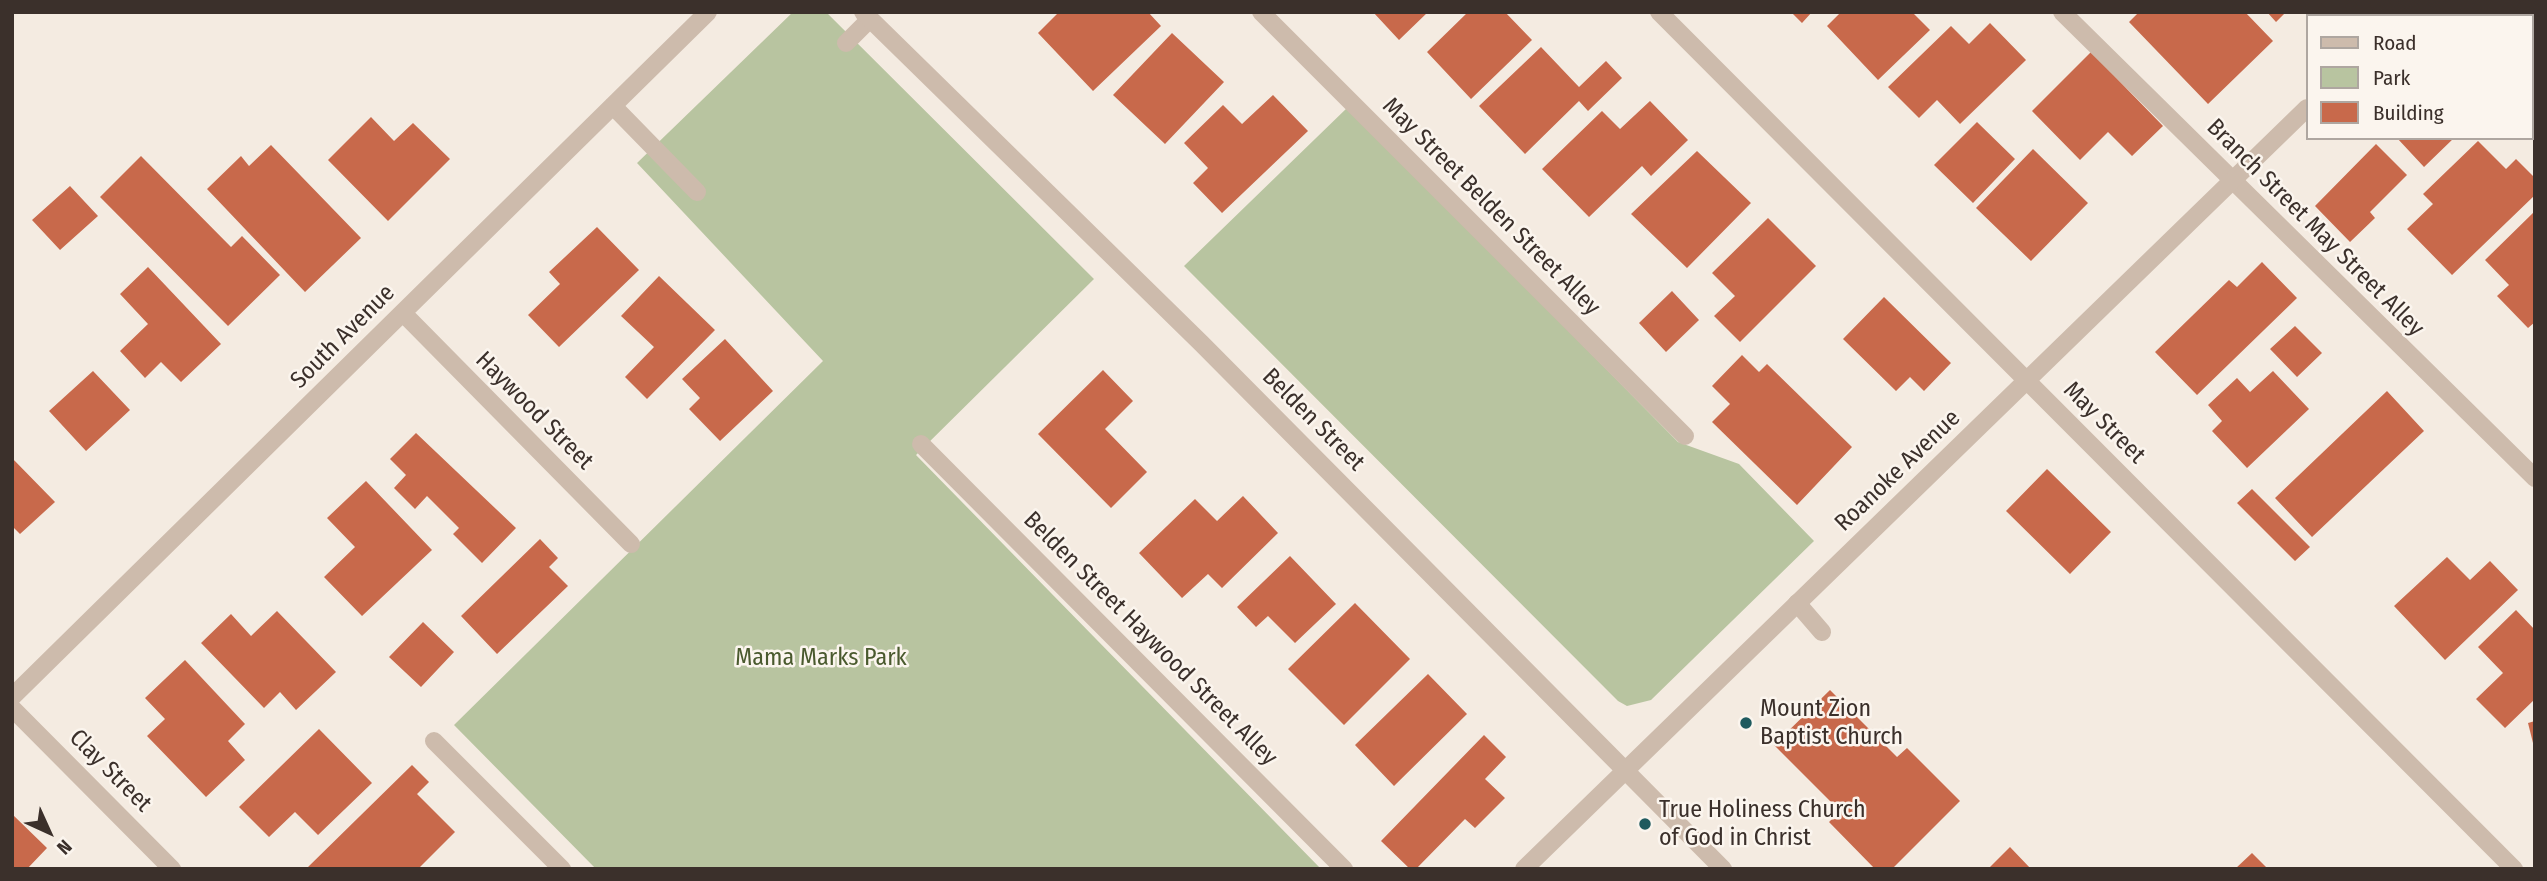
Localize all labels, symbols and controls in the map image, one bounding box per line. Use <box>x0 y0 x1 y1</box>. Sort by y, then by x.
legend <box>2306 14 2533 140</box>
text: Road <box>2373 30 2417 56</box>
text: Park <box>2373 65 2410 91</box>
street label: May Street Belden Street Alley <box>1376 92 1606 322</box>
text: Building <box>2373 100 2444 126</box>
street label: Branch Street May Street Alley <box>2200 113 2430 343</box>
street label: South Avenue <box>285 279 401 395</box>
street label: Haywood Street <box>469 346 599 476</box>
street label: Belden Street <box>1256 363 1370 477</box>
street label: May Street <box>2057 376 2151 470</box>
street label: Roanoke Avenue <box>1829 404 1967 538</box>
street label: Belden Street Haywood Street Alley <box>1017 506 1283 772</box>
park label: Mama Marks Park <box>735 644 907 672</box>
place label: Mount Zion Baptist Church <box>1760 695 1903 751</box>
marker: Mount Zion Baptist Church <box>1738 715 1754 731</box>
street label: Clay Street <box>63 724 157 818</box>
place label: True Holiness Church of God in Christ <box>1659 796 1866 852</box>
north arrow <box>14 797 84 867</box>
marker: True Holiness Church of God in Christ <box>1637 816 1653 832</box>
text: N <box>52 835 76 859</box>

